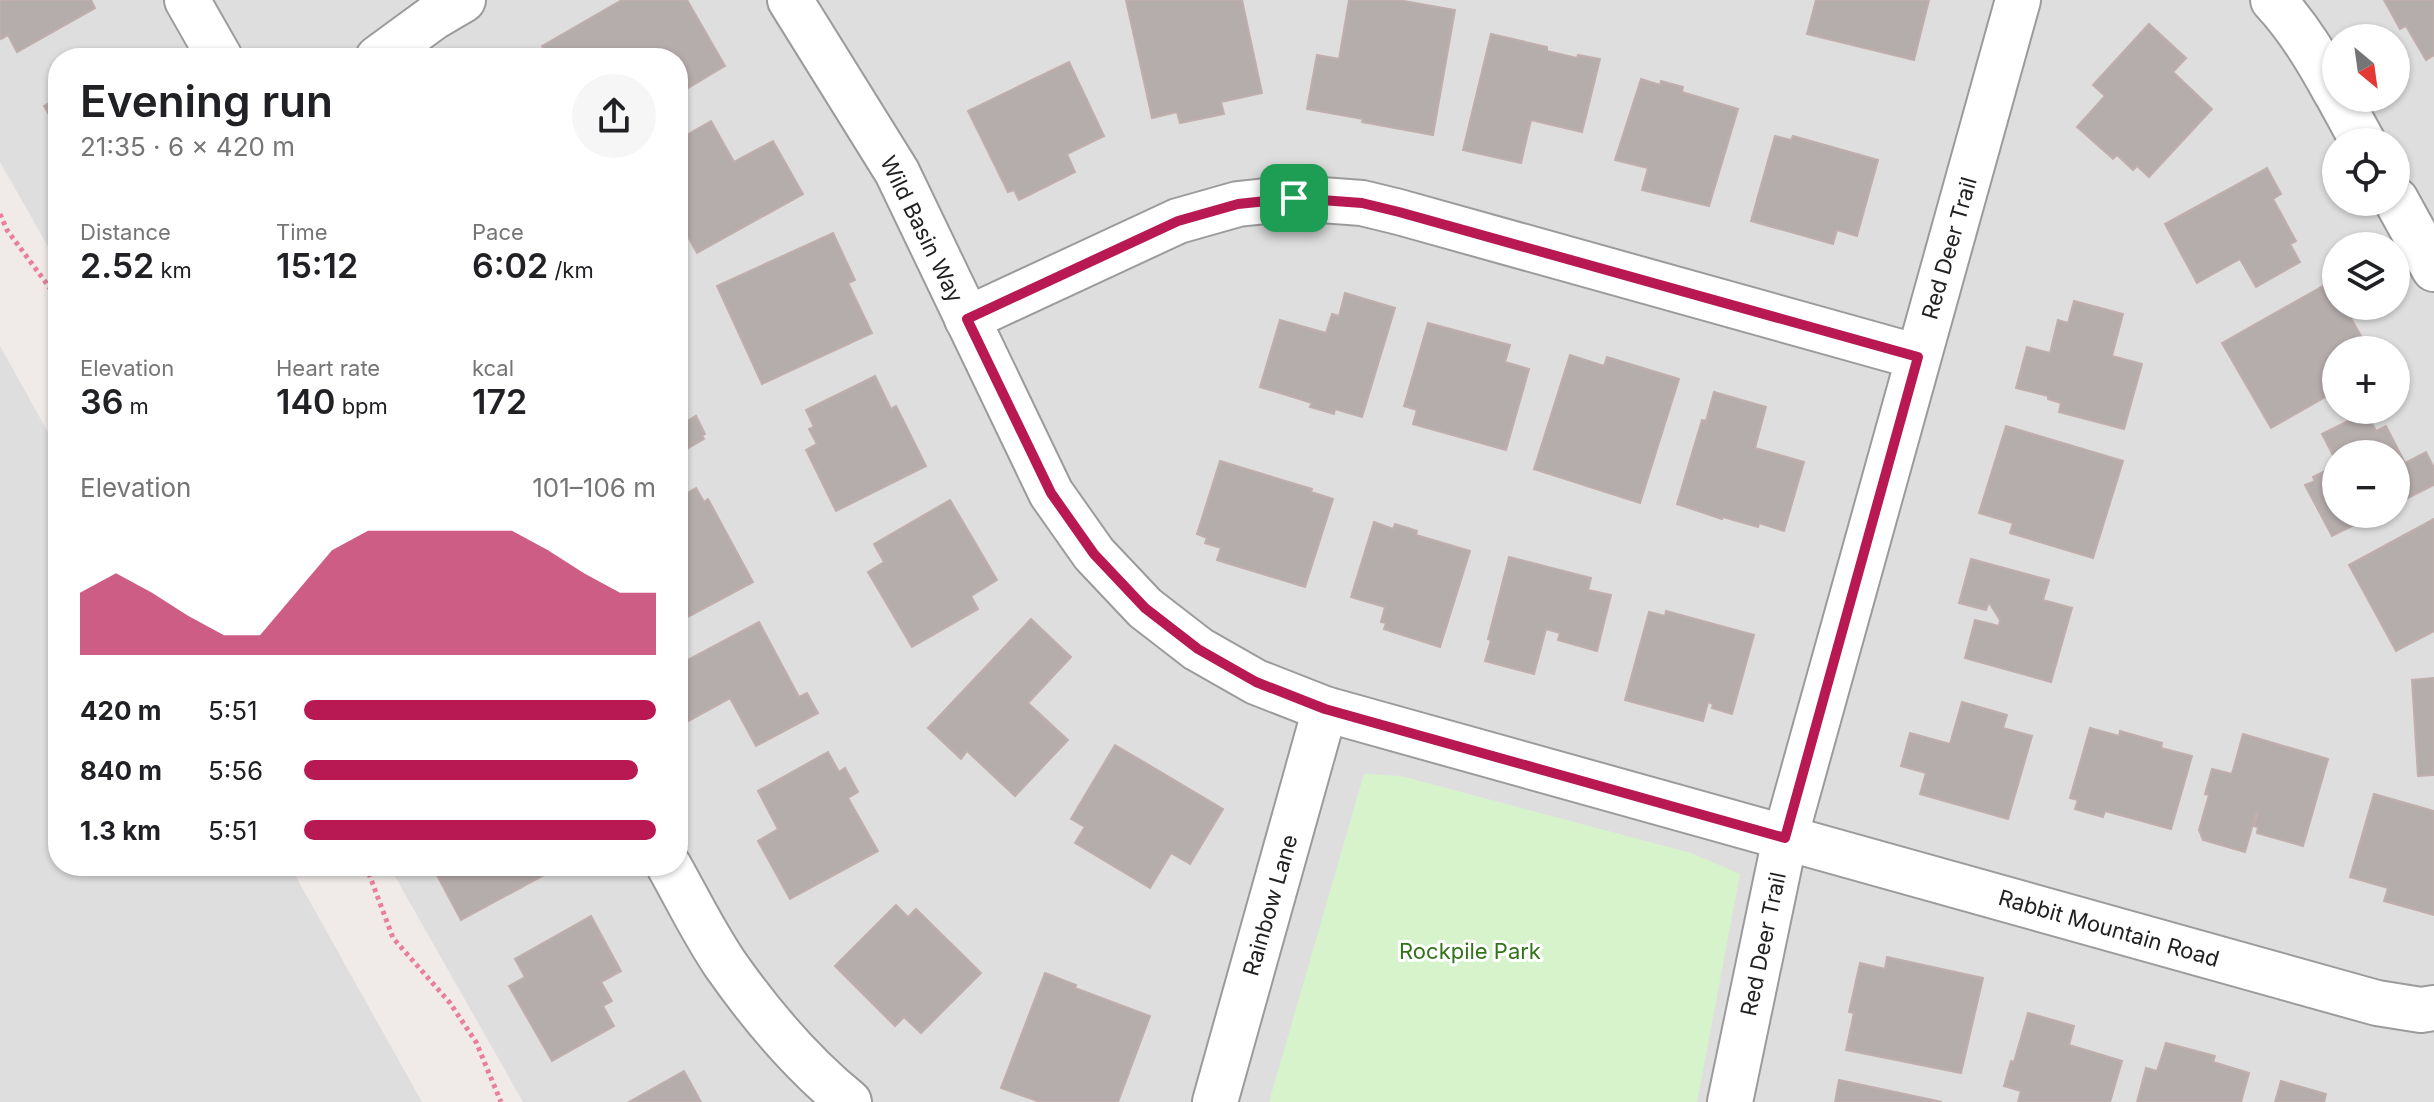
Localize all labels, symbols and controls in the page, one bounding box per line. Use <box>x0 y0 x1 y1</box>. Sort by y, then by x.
north arrow <box>2322 24 2410 112</box>
map controls <box>2322 24 2410 528</box>
text: Evening run <box>80 74 333 128</box>
button: share <box>572 74 656 158</box>
button: locate <box>2322 128 2410 216</box>
text: 21:35 · 6 × 420 m <box>80 131 295 162</box>
street label: Wild Basin Way <box>875 151 969 307</box>
pin <box>1260 164 1328 232</box>
street label: Red Deer Trail <box>1916 174 1982 322</box>
icon: arrive <box>1272 176 1316 220</box>
text: Distance <box>80 219 171 245</box>
text: Time <box>276 219 328 245</box>
text: Pace <box>472 219 524 245</box>
button: layers <box>2322 232 2410 320</box>
text: 2.52 <box>80 245 154 286</box>
text: 15:12 <box>276 245 358 286</box>
text: 6:02 <box>472 245 548 286</box>
text: km <box>154 257 192 283</box>
text: /km <box>548 257 594 283</box>
button: + <box>2322 336 2410 424</box>
text: Elevation <box>80 355 174 381</box>
text: Heart rate <box>276 355 380 381</box>
text: kcal <box>472 355 514 381</box>
text: 36 <box>80 381 123 422</box>
text: 140 <box>276 381 335 422</box>
text: 172 <box>472 381 527 422</box>
text: m <box>123 393 149 419</box>
text: bpm <box>335 393 388 419</box>
button: − <box>2322 440 2410 528</box>
text: Elevation <box>80 472 191 503</box>
text: 101–106 m <box>532 472 656 503</box>
text: 420 m <box>80 695 161 726</box>
text: 5:51 <box>208 695 258 726</box>
text: 840 m <box>80 755 162 786</box>
text: 5:56 <box>208 755 263 786</box>
text: 1.3 km <box>80 815 161 846</box>
text: 5:51 <box>208 815 258 846</box>
street label: Rainbow Lane <box>1237 831 1303 979</box>
street label: Red Deer Trail <box>1735 870 1791 1018</box>
street label: Rabbit Mountain Road <box>1996 884 2222 972</box>
park label: Rockpile Park <box>1399 938 1541 964</box>

